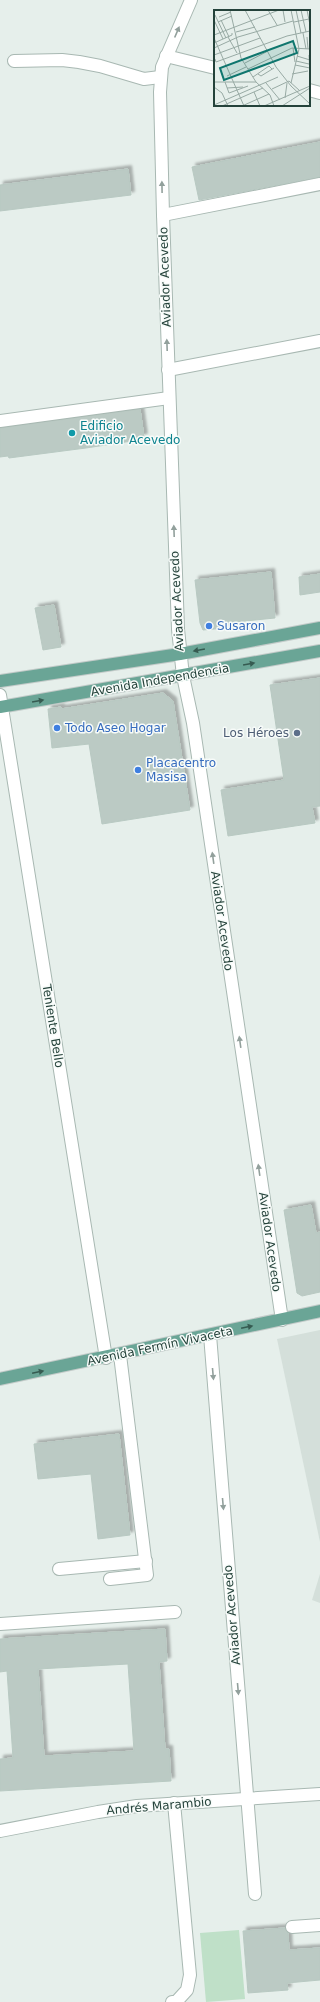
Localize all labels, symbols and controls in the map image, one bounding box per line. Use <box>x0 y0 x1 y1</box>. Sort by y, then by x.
inset map <box>214 10 310 106</box>
one-way arrow <box>174 26 180 38</box>
one-way arrow <box>159 180 165 193</box>
street label: Aviador Acevedo <box>156 227 174 327</box>
one-way arrow <box>164 339 171 351</box>
place label: Edificio Aviador Acevedo <box>80 419 180 447</box>
marker: Edificio Aviador Acevedo <box>67 428 77 438</box>
one-way arrow <box>171 524 177 537</box>
street label: Aviador Acevedo <box>167 550 187 652</box>
place label: Susaron <box>217 619 265 633</box>
marker: Susaron <box>204 621 214 631</box>
one-way arrow <box>193 648 205 654</box>
street label: Avenida Independencia <box>90 661 230 699</box>
one-way arrow <box>243 661 255 667</box>
one-way arrow <box>32 698 45 704</box>
place label: Todo Aseo Hogar <box>64 721 166 735</box>
marker: Todo Aseo Hogar <box>52 723 62 733</box>
place label: Los Héroes <box>223 726 289 740</box>
marker: Los Héroes <box>292 728 302 738</box>
place label: Placacentro Masisa <box>146 756 216 784</box>
marker: Placacentro Masisa <box>133 765 143 775</box>
one-way arrow <box>210 852 216 864</box>
street label: Aviador Acevedo <box>208 870 236 972</box>
street label: Teniente Bello <box>39 982 66 1069</box>
one-way arrow <box>237 1036 243 1048</box>
one-way arrow <box>256 1164 262 1176</box>
street label: Aviador Acevedo <box>256 1191 284 1293</box>
street label: Avenida Fermín Vivaceta <box>86 1324 234 1368</box>
one-way arrow <box>241 1324 254 1330</box>
one-way arrow <box>32 1368 44 1374</box>
one-way arrow <box>209 1368 216 1380</box>
one-way arrow <box>220 1498 227 1510</box>
street label: Aviador Acevedo <box>221 1564 243 1666</box>
one-way arrow <box>235 1683 242 1695</box>
street label: Andrés Marambio <box>106 1794 212 1818</box>

